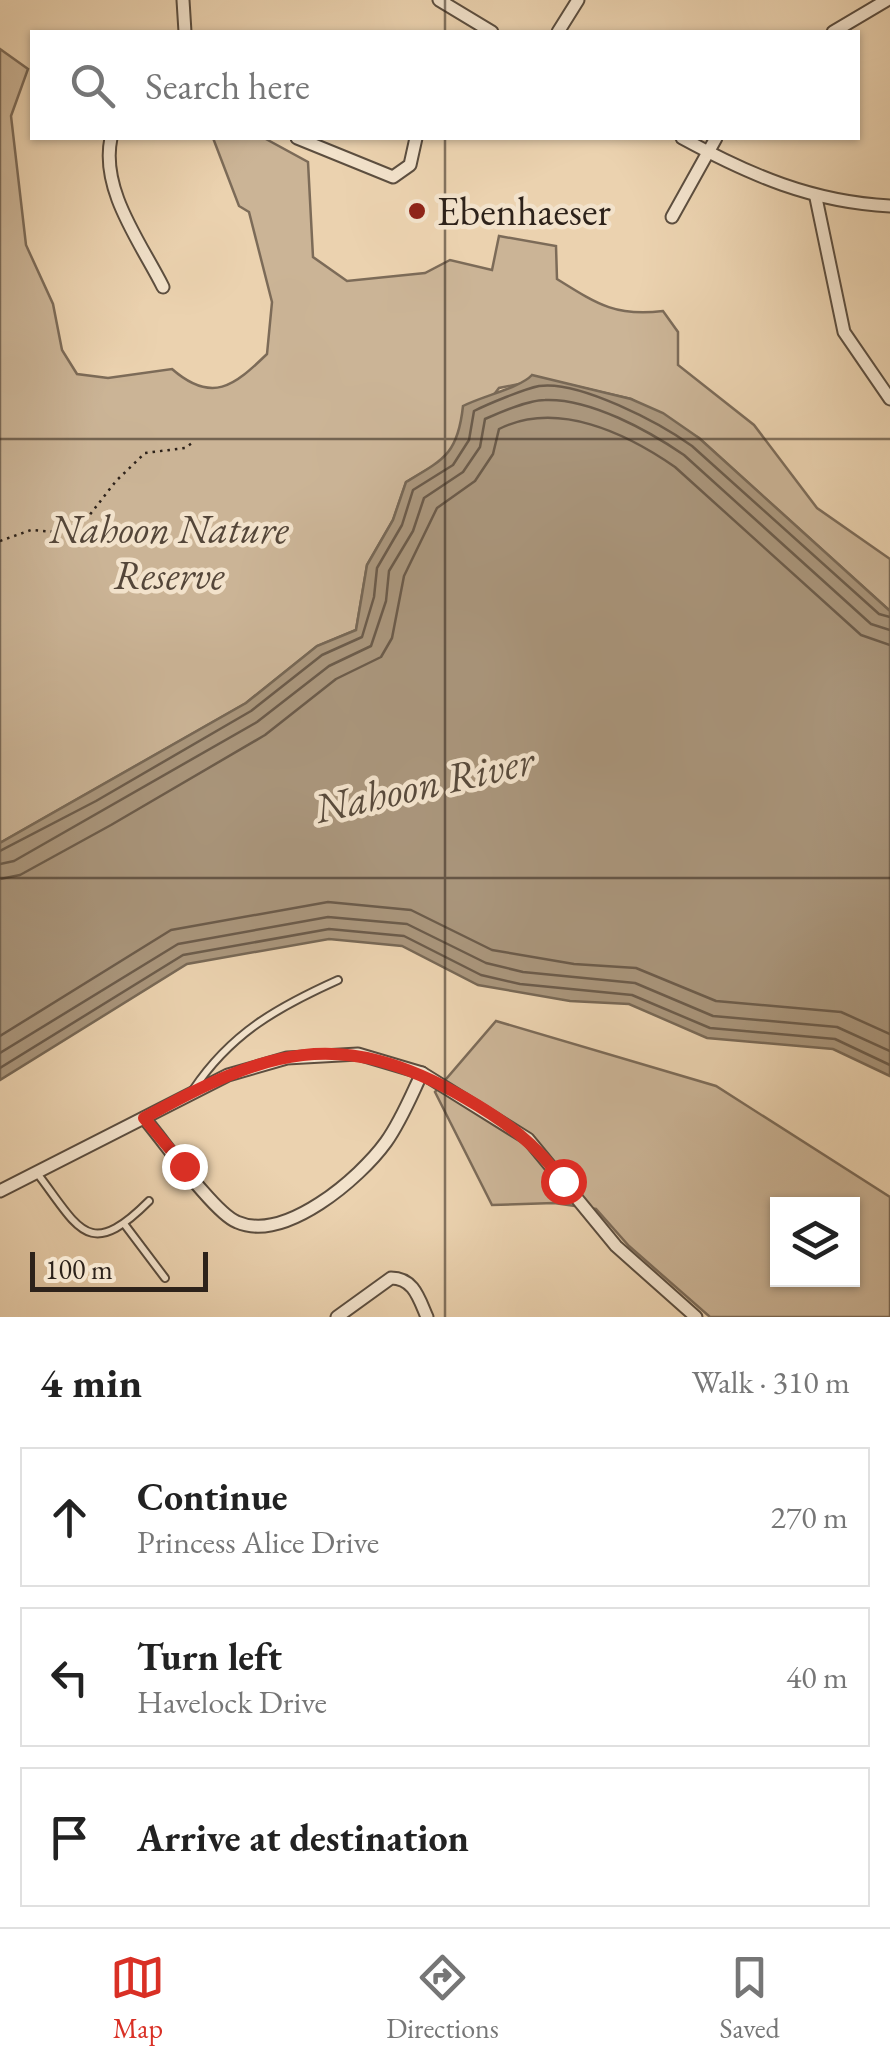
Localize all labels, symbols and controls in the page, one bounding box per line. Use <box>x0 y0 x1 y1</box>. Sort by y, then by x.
search box <box>30 30 860 140</box>
icon: search <box>65 58 120 113</box>
text: Search here <box>145 61 310 110</box>
place label: Ebenhaeser <box>437 185 612 237</box>
marker: Ebenhaeser <box>406 200 428 222</box>
park label: Nahoon Nature Reserve <box>48 503 289 601</box>
water label: Nahoon River <box>308 732 541 836</box>
route end <box>162 1144 208 1190</box>
route start <box>541 1159 587 1205</box>
map controls <box>770 1197 860 1287</box>
button: layers <box>770 1197 860 1287</box>
scale bar <box>30 1247 208 1292</box>
text: 100 m <box>45 1251 113 1287</box>
text: 4 min <box>40 1355 142 1410</box>
text: Walk · 310 m <box>692 1361 850 1403</box>
text: Continue <box>137 1472 288 1521</box>
icon: ahead <box>42 1490 97 1545</box>
text: 270 m <box>771 1496 848 1538</box>
text: Princess Alice Drive <box>137 1521 379 1563</box>
text: Turn left <box>137 1632 282 1681</box>
icon: left <box>42 1650 97 1705</box>
text: 40 m <box>786 1656 848 1698</box>
text: Havelock Drive <box>137 1681 327 1723</box>
icon: arrive <box>42 1810 97 1865</box>
text: Arrive at destination <box>137 1813 469 1862</box>
tab: Map <box>110 1950 165 2046</box>
tab: Directions <box>386 1950 499 2046</box>
tab: Saved <box>720 1950 780 2046</box>

